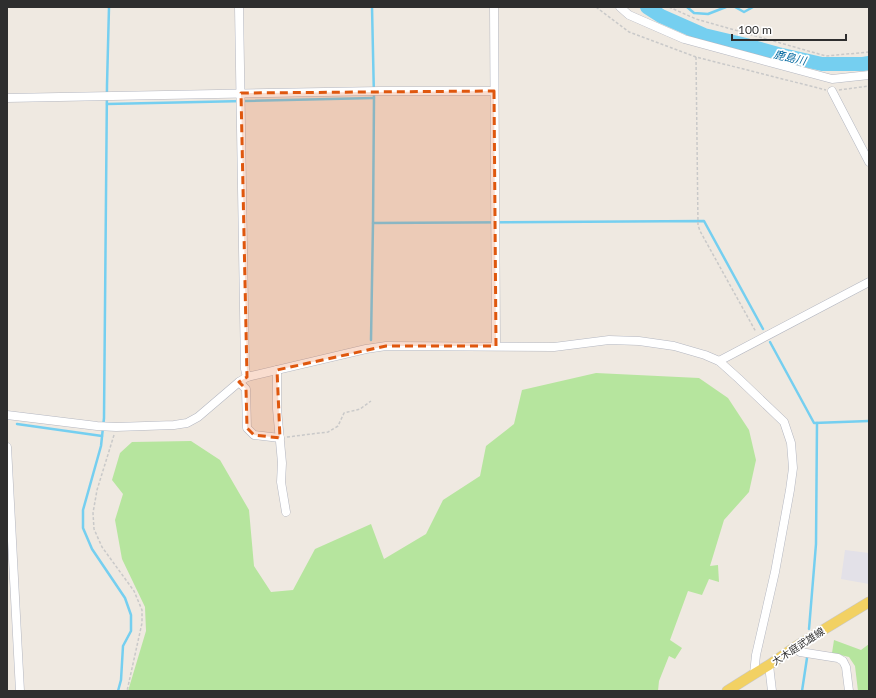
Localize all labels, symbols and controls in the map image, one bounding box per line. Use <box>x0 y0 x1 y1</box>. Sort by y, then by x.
scale bar <box>732 16 846 42</box>
text: 100 m <box>738 22 772 37</box>
water label: 鹿島川 <box>772 47 809 67</box>
street label: 大木庭武雄線 <box>770 625 826 667</box>

